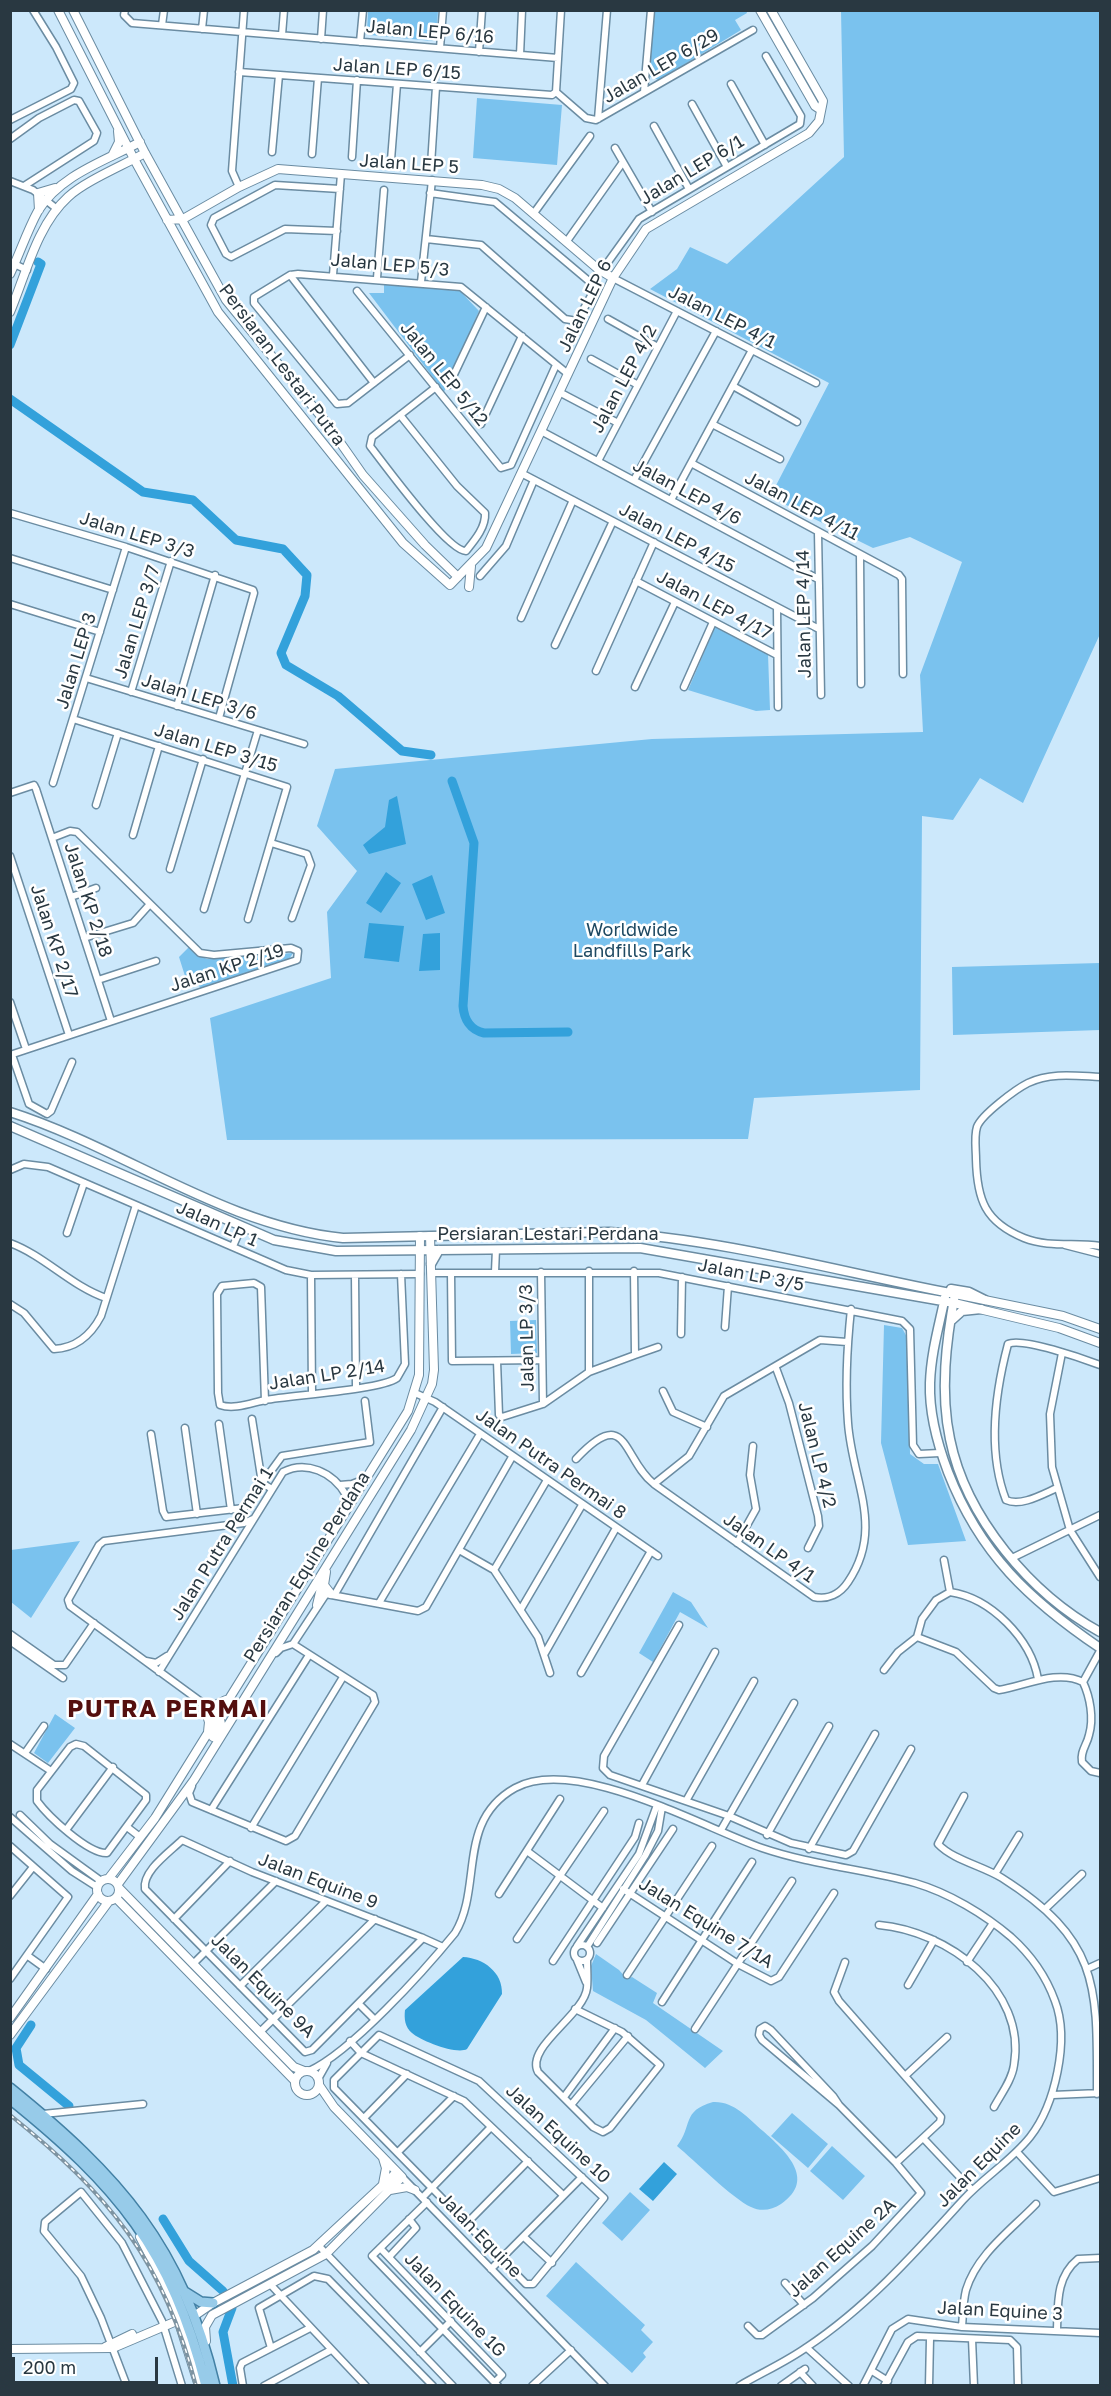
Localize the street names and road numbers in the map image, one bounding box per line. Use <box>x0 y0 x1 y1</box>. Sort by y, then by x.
street label: Jalan LEP 6/16 <box>365 16 495 48</box>
street label: Jalan LEP 6/29 <box>599 24 723 108</box>
street label: Jalan LEP 6/15 <box>332 54 462 84</box>
street label: Jalan LEP 6/1 <box>636 130 748 210</box>
street label: Jalan LEP 5 <box>359 150 459 178</box>
street label: Jalan LEP 5/3 <box>330 249 450 281</box>
street label: Jalan LEP 6 <box>553 256 617 356</box>
street label: Persiaran Lestari Putra <box>214 280 350 450</box>
street label: Jalan LEP 4/1 <box>665 281 779 353</box>
street label: Jalan LEP 5/12 <box>396 318 492 430</box>
street label: Jalan LEP 4/2 <box>586 321 662 437</box>
street label: Jalan LEP 4/6 <box>629 454 745 530</box>
street label: Jalan LEP 4/11 <box>741 467 863 545</box>
street label: Jalan LEP 4/15 <box>615 498 739 578</box>
street label: Jalan LEP 3/3 <box>77 507 197 563</box>
street label: Jalan LEP 4/14 <box>792 550 816 678</box>
street label: Jalan LEP 3/7 <box>109 562 165 682</box>
street label: Jalan LEP 4/17 <box>653 566 775 644</box>
street label: Jalan LEP 3 <box>51 610 101 712</box>
street label: Jalan LEP 3/6 <box>139 669 259 725</box>
street label: Jalan LEP 3/15 <box>152 719 280 777</box>
street label: Jalan KP 2/18 <box>59 840 117 960</box>
street label: Jalan KP 2/17 <box>26 882 82 1000</box>
street label: Jalan KP 2/19 <box>167 939 287 997</box>
street label: Jalan LP 1 <box>173 1196 261 1252</box>
street label: Persiaran Lestari Perdana <box>437 1223 659 1245</box>
street label: Jalan LP 3/5 <box>696 1254 806 1296</box>
street label: Jalan LP 3/3 <box>515 1284 539 1392</box>
street label: Jalan LP 2/14 <box>268 1355 386 1395</box>
street label: Jalan LP 4/2 <box>793 1400 841 1510</box>
street label: Jalan Putra Permai 8 <box>472 1404 630 1524</box>
street label: Jalan Putra Permai 1 <box>166 1464 278 1624</box>
street label: Persiaran Equine Perdana <box>239 1468 375 1666</box>
street label: Jalan LP 4/1 <box>719 1509 819 1587</box>
street label: Jalan Equine 9 <box>255 1848 381 1914</box>
street label: Jalan Equine 7/1A <box>635 1873 777 1973</box>
street label: Jalan Equine 9A <box>207 1930 319 2042</box>
street label: Jalan Equine 10 <box>501 2080 615 2188</box>
street label: Jalan Equine <box>932 2118 1026 2212</box>
street label: Jalan Equine <box>434 2188 526 2282</box>
street label: Jalan Equine 2A <box>784 2194 900 2302</box>
street label: Jalan Equine 1G <box>400 2248 510 2362</box>
street label: Jalan Equine 3 <box>937 2297 1063 2325</box>

